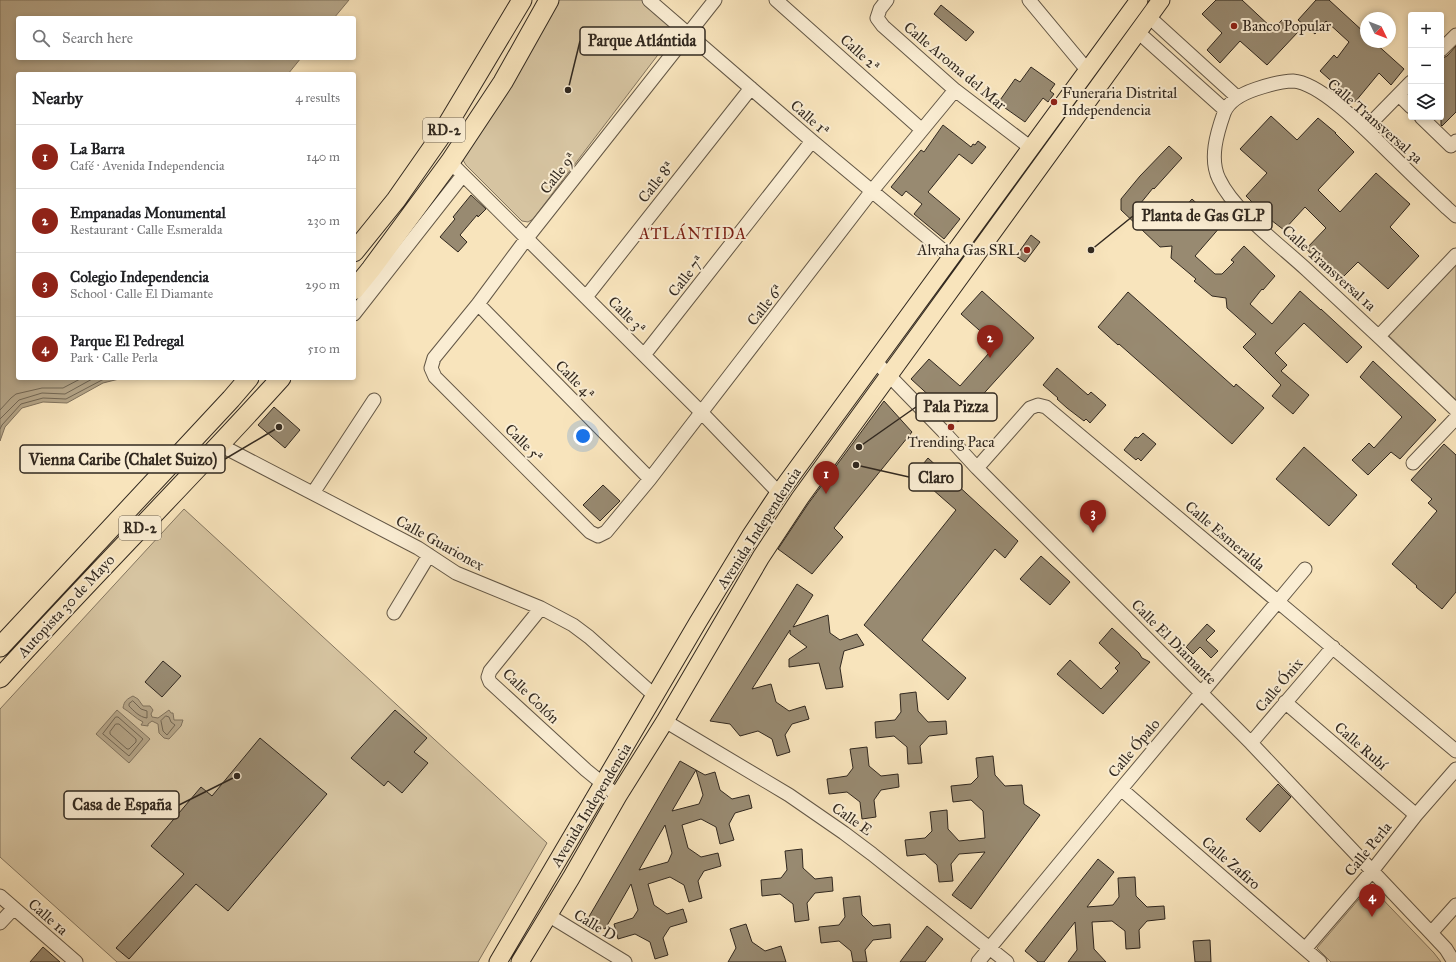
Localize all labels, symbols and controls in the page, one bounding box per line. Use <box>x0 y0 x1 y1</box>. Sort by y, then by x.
north arrow <box>1360 12 1396 48</box>
map controls <box>1408 12 1444 120</box>
button: + <box>1408 12 1444 48</box>
search box <box>16 16 356 60</box>
place label: Banco Popular <box>1242 17 1331 35</box>
street label: Calle Aroma del Mar <box>900 18 1010 114</box>
marker: Banco Popular <box>1229 21 1239 31</box>
icon: search <box>30 27 52 49</box>
callout: Parque Atlántida <box>580 27 705 55</box>
text: Search here <box>62 29 133 47</box>
text: Parque Atlántida <box>588 31 698 51</box>
street label: Calle 2ª <box>836 31 884 75</box>
button: − <box>1408 48 1444 84</box>
street label: Calle Transversal 3a <box>1324 75 1427 168</box>
place label: Funeraria Distrital Independencia <box>1062 84 1178 119</box>
button: layers <box>1408 84 1444 120</box>
text: Nearby <box>32 88 83 109</box>
text: 4 results <box>295 90 340 106</box>
street label: Calle 1ª <box>787 96 833 140</box>
marker: Funeraria Distrital Independencia <box>1049 97 1059 107</box>
road number: RD-2 <box>423 118 465 142</box>
text: La Barra <box>70 140 125 158</box>
text: 1 <box>42 149 48 165</box>
text: 140 m <box>306 149 340 165</box>
street label: Calle 9ª <box>536 149 580 197</box>
text: Café · Avenida Independencia <box>70 158 225 174</box>
street label: Calle 8ª <box>634 158 678 206</box>
callout: Planta de Gas GLP <box>1133 202 1272 230</box>
text: Empanadas Monumental <box>70 204 226 222</box>
text: Planta de Gas GLP <box>1141 206 1265 225</box>
text: 2 <box>42 213 48 229</box>
text: 230 m <box>307 213 340 229</box>
street label: Calle Transversal 1a <box>1278 221 1380 315</box>
text: Restaurant · Calle Esmeralda <box>70 222 222 238</box>
district label: ATLÁNTIDA <box>638 223 747 243</box>
place label: Alvaha Gas SRL <box>916 241 1019 259</box>
marker: Alvaha Gas SRL <box>1022 245 1032 255</box>
street label: Calle 7ª <box>664 252 708 300</box>
text: Colegio Independencia <box>70 268 209 286</box>
text: 3 <box>42 277 48 293</box>
text: 290 m <box>305 277 340 293</box>
street label: Calle 6ª <box>743 281 787 329</box>
text: School · Calle El Diamante <box>70 286 213 302</box>
street label: Calle 3ª <box>604 292 650 338</box>
pin: 2 <box>977 325 1003 358</box>
text: Parque El Pedregal <box>70 332 184 350</box>
text: 4 <box>41 341 49 357</box>
text: 510 m <box>308 341 340 357</box>
text: Park · Calle Perla <box>70 350 158 366</box>
street label: Calle 4ª <box>552 357 598 403</box>
callout: Pala Pizza <box>916 393 997 421</box>
text: Pala Pizza <box>923 397 990 416</box>
street label: Calle 5ª <box>501 420 547 466</box>
marker: Trending Paca <box>946 422 956 432</box>
your location <box>573 426 593 446</box>
place label: Trending Paca <box>907 433 995 451</box>
callout: Vienna Caribe (Chalet Suizo) <box>20 445 225 473</box>
text: Vienna Caribe (Chalet Suizo) <box>28 450 218 470</box>
pin: 1 <box>813 461 839 494</box>
street label: Avenida Independencia <box>713 463 805 593</box>
callout: Claro <box>909 463 962 491</box>
text: Claro <box>918 468 954 487</box>
street label: Calle Esmeralda <box>1181 497 1269 575</box>
pin: 3 <box>1080 500 1106 533</box>
street label: Calle Guarionex <box>393 511 487 575</box>
road number: RD-2 <box>119 516 161 540</box>
street label: Autopista 30 de Mayo <box>13 551 119 662</box>
street label: Calle El Diamante <box>1128 596 1220 688</box>
street label: Calle Ónix <box>1251 654 1307 715</box>
street label: Calle Colón <box>499 665 563 727</box>
street label: Calle Ópalo <box>1104 714 1164 781</box>
street label: Calle Rubí <box>1331 718 1392 774</box>
street label: Avenida Independencia <box>546 739 635 871</box>
callout: Casa de España <box>64 791 179 819</box>
text: Casa de España <box>72 795 173 815</box>
street label: Calle E <box>828 799 876 839</box>
street label: Calle Perla <box>1341 818 1396 880</box>
street label: Calle Zafiro <box>1198 833 1264 894</box>
pin: 4 <box>1359 884 1385 917</box>
street label: Calle 1a <box>25 895 72 939</box>
street label: Calle D <box>571 905 619 945</box>

